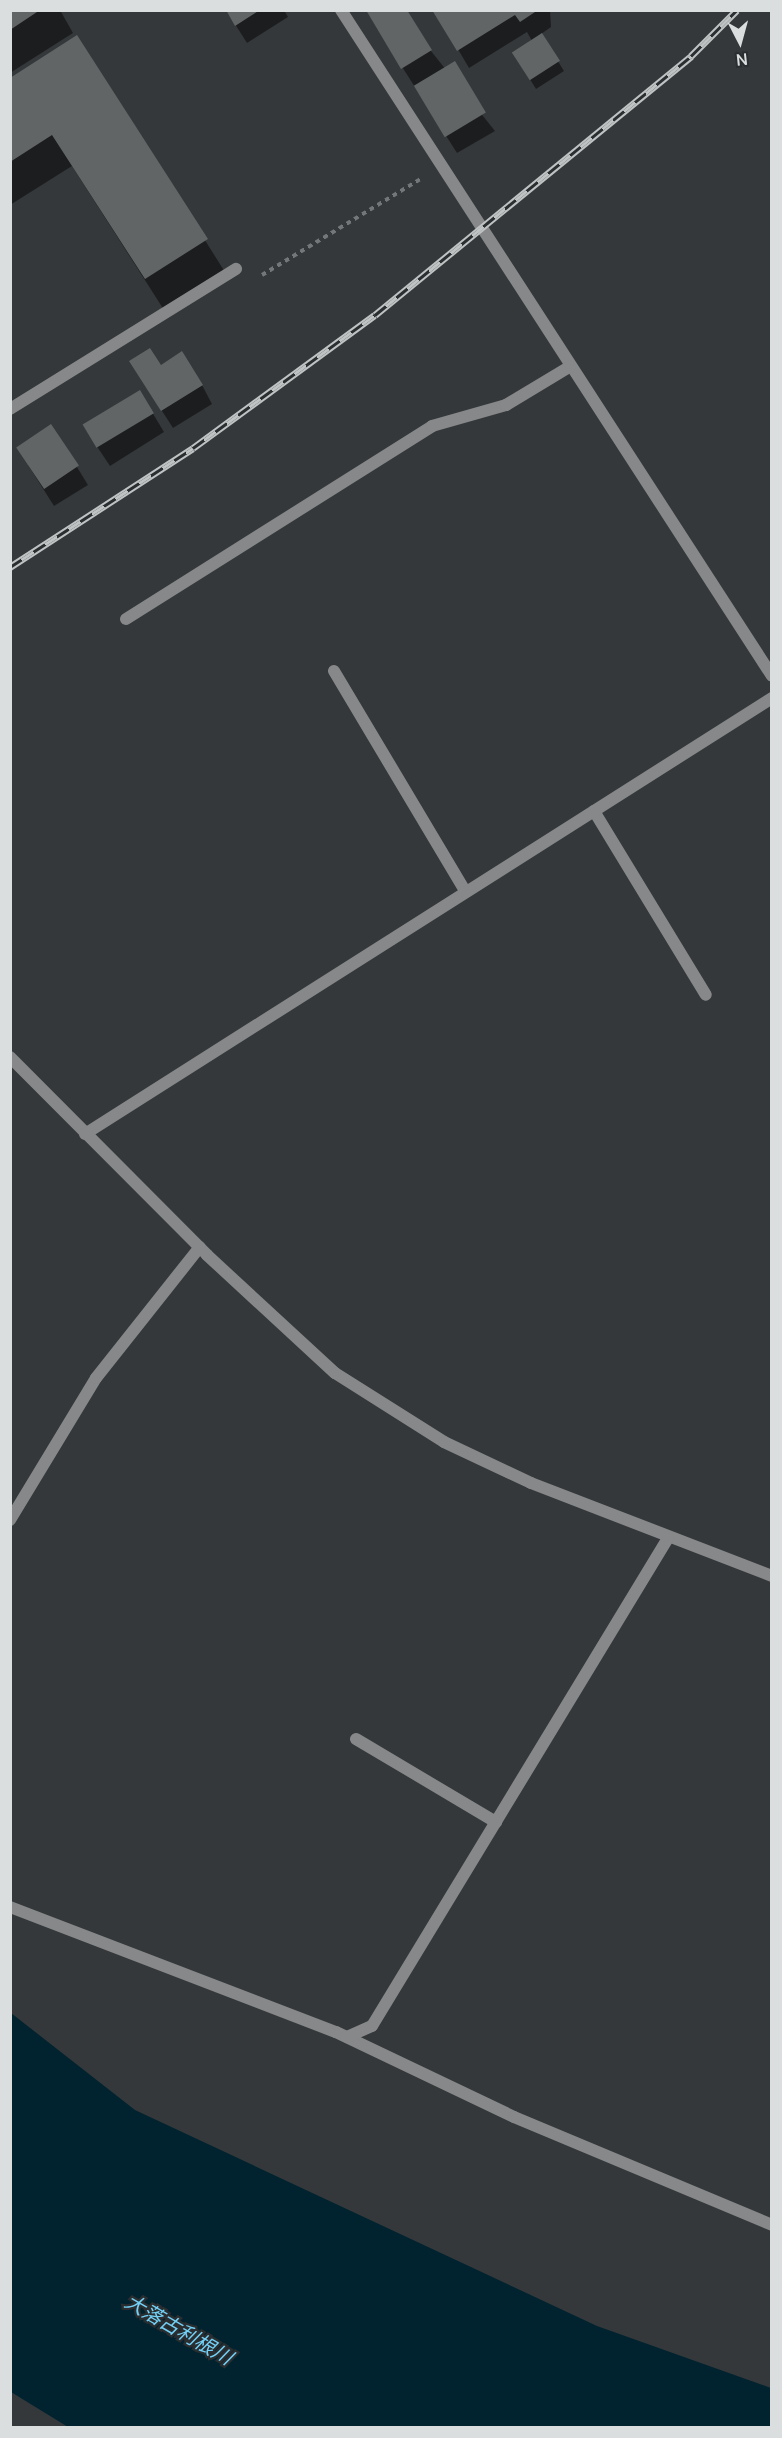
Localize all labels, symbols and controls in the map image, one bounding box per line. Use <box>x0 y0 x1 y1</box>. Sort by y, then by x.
north arrow <box>710 12 770 72</box>
text: N <box>735 48 749 71</box>
water label: 大落古利根川 <box>121 2289 237 2369</box>

